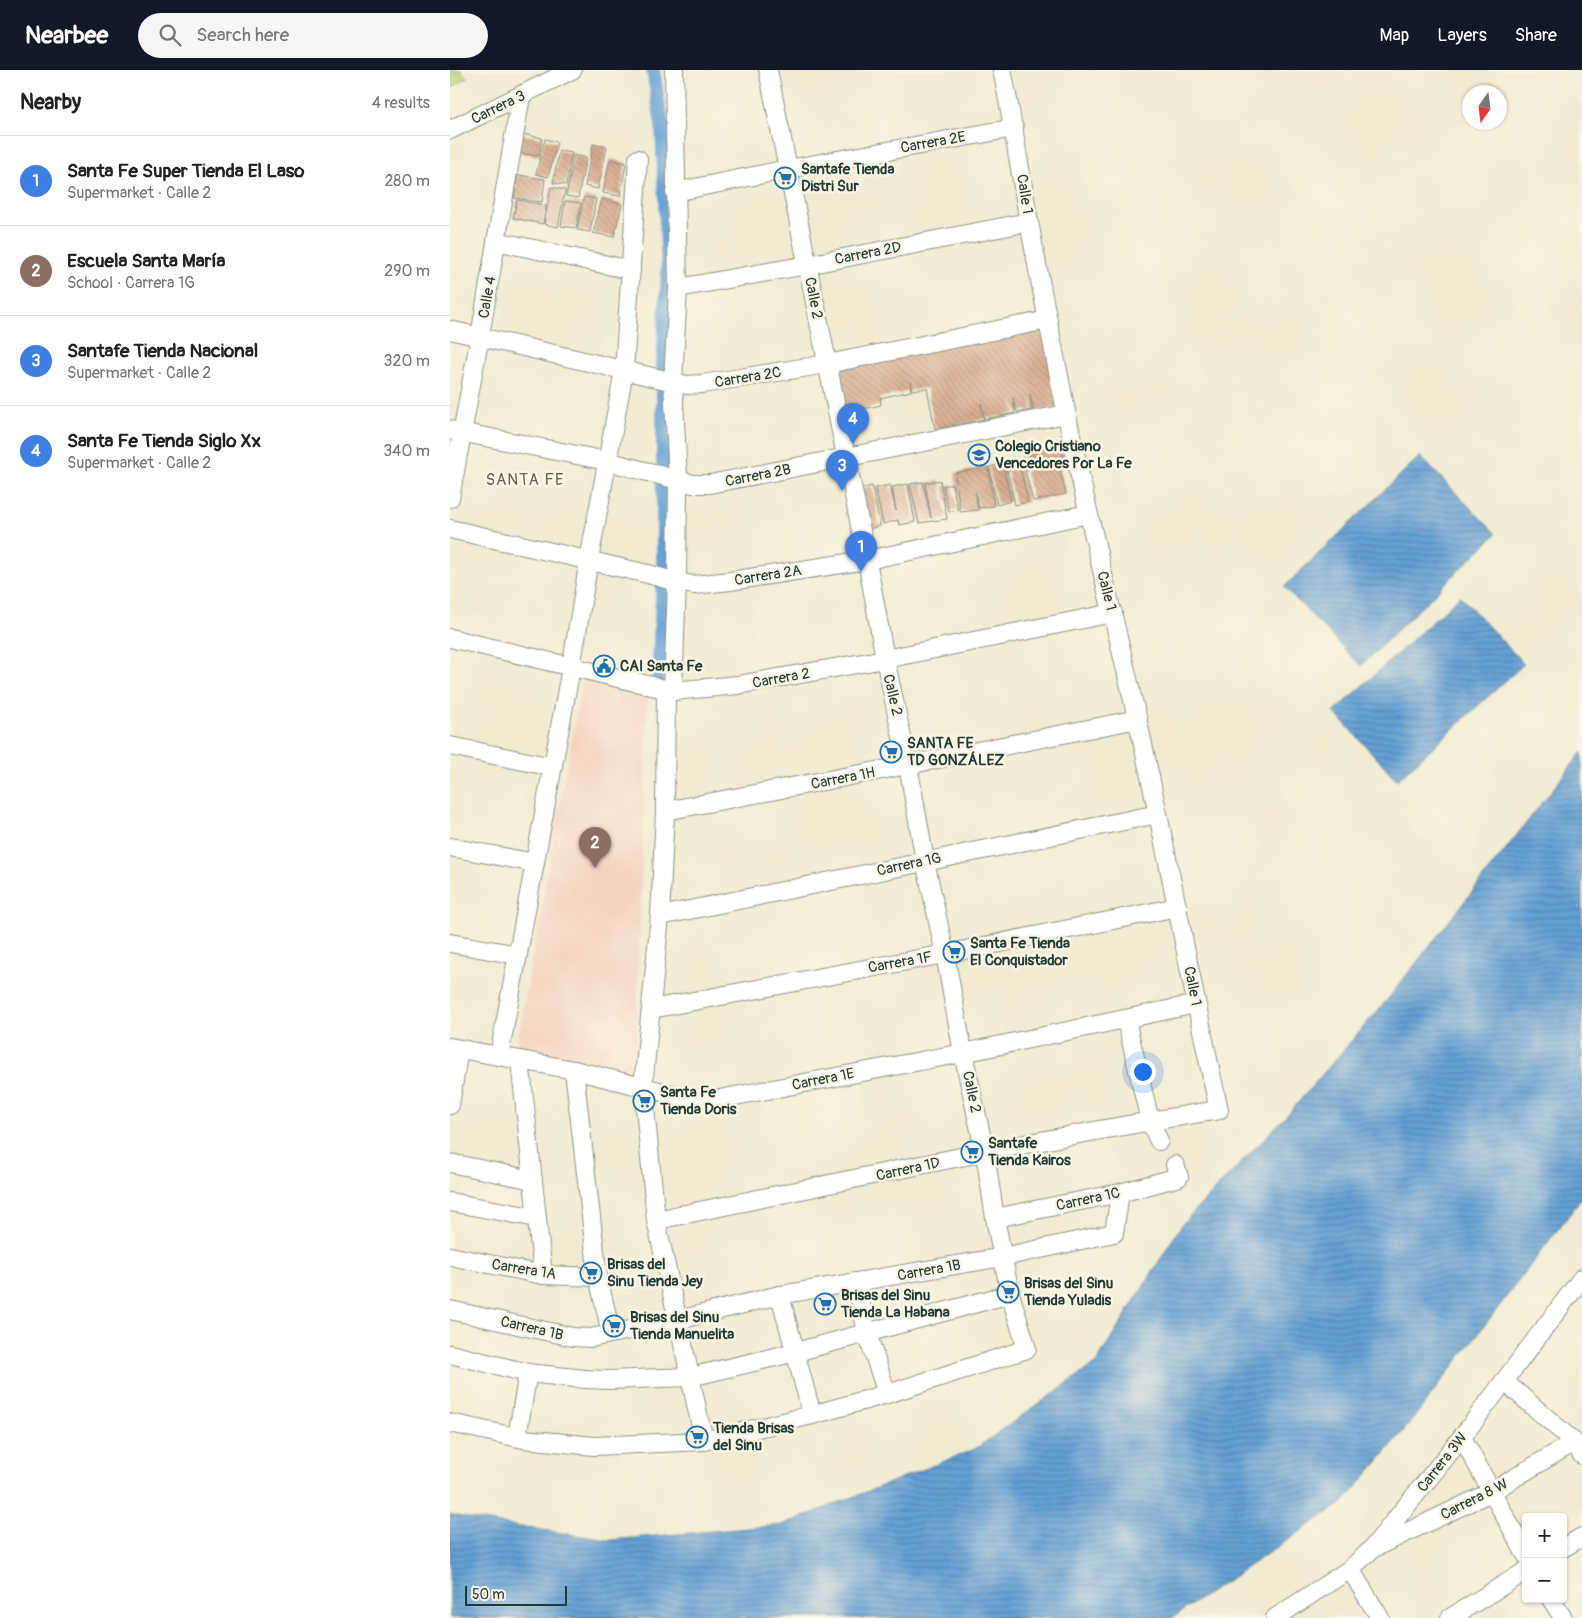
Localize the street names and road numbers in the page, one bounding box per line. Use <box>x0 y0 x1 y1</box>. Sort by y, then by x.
street label: Carrera 3 <box>468 86 528 129</box>
street label: Carrera 2E <box>899 127 967 158</box>
street label: Calle 1 <box>1012 173 1037 215</box>
street label: Carrera 2D <box>833 238 903 269</box>
street label: Calle 4 <box>474 274 501 320</box>
street label: Calle 2 <box>800 275 827 321</box>
street label: Carrera 2C <box>713 363 783 392</box>
street label: Carrera 2B <box>724 460 793 491</box>
street label: Carrera 2A <box>733 561 803 590</box>
street label: Calle 1 <box>1092 569 1121 613</box>
street label: Carrera 2 <box>751 664 811 693</box>
street label: Calle 2 <box>878 672 907 718</box>
street label: Carrera 1H <box>809 763 877 794</box>
street label: Carrera 1G <box>875 848 943 881</box>
street label: Carrera 1F <box>867 948 934 977</box>
street label: Calle 1 <box>1179 965 1206 1007</box>
street label: Carrera 1E <box>790 1064 856 1095</box>
street label: Calle 2 <box>958 1069 985 1115</box>
street label: Carrera 1D <box>874 1153 942 1186</box>
street label: Carrera 1C <box>1054 1183 1122 1216</box>
street label: Carrera 1A <box>490 1255 558 1284</box>
street label: Carrera 1B <box>896 1256 962 1285</box>
street label: Carrera 1B <box>499 1312 565 1345</box>
street label: Carrera 3W <box>1413 1428 1472 1496</box>
street label: Carrera 8 W <box>1437 1474 1511 1525</box>

